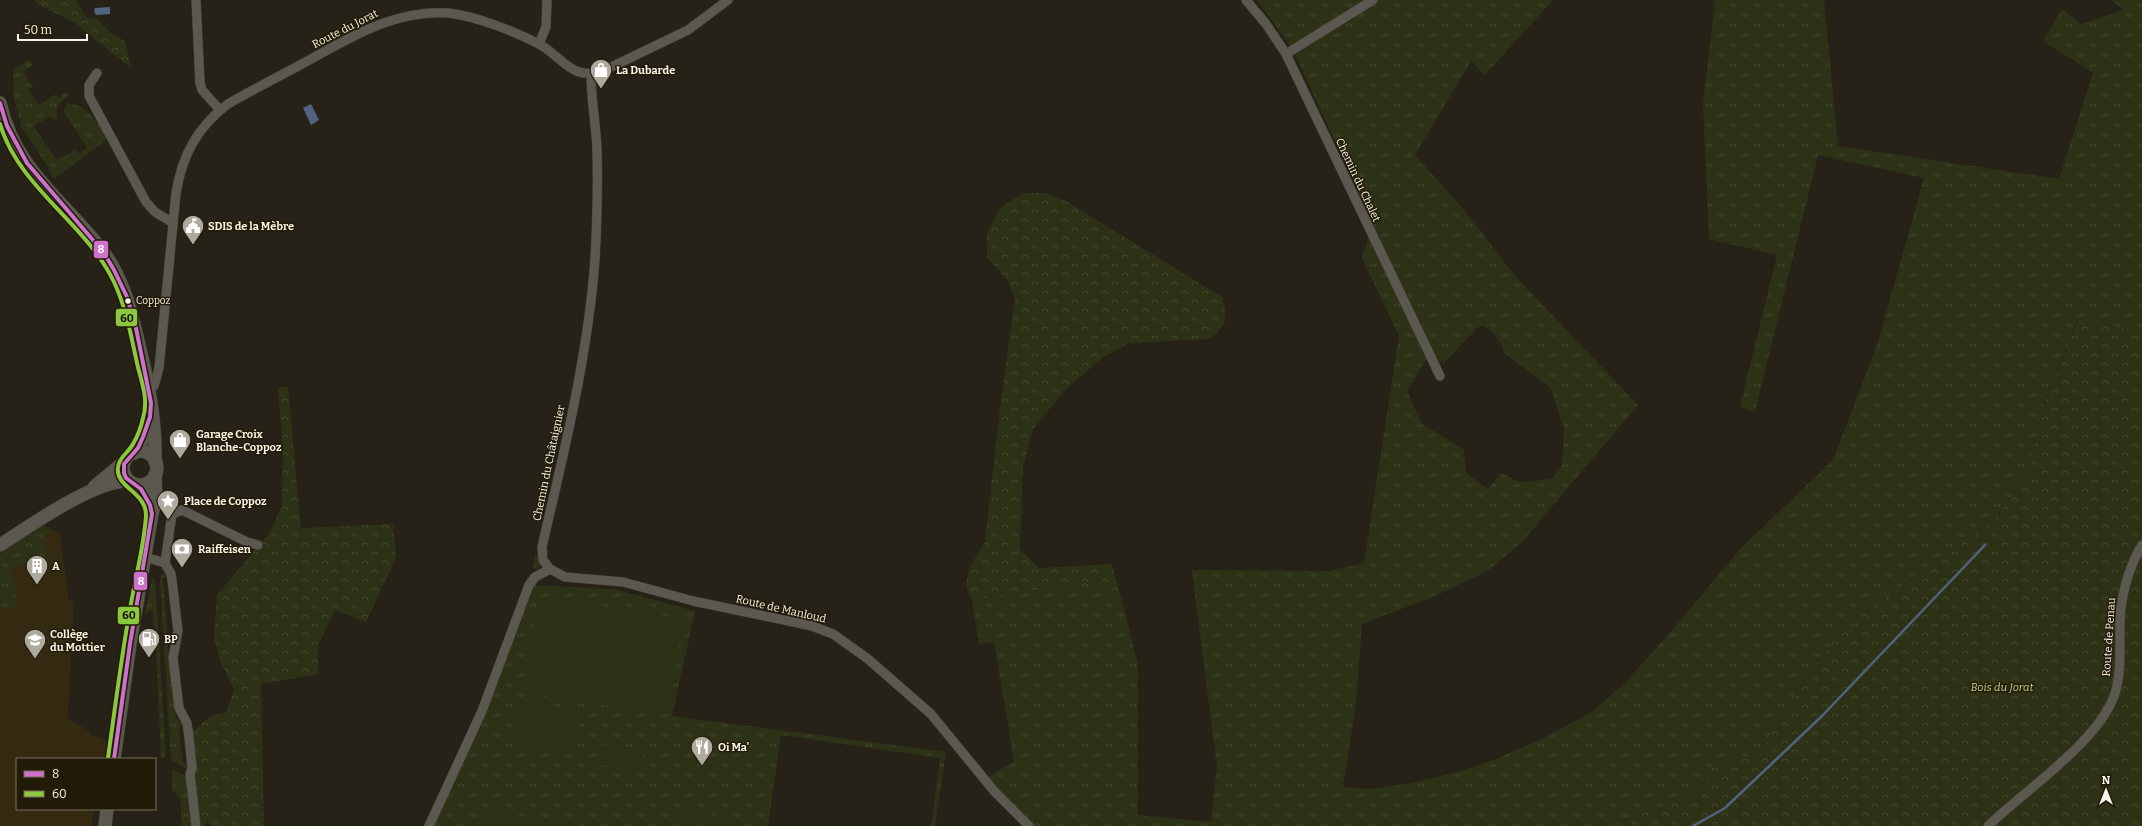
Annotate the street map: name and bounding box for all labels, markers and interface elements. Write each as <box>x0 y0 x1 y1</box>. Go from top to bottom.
street label: Route du Jorat <box>310 7 380 51</box>
scale bar <box>18 16 87 42</box>
text: 50 m <box>24 23 53 37</box>
shop icon: La Dubarde <box>588 57 614 90</box>
place label: La Dubarde <box>616 64 675 77</box>
street label: Chemin du Chalet <box>1333 136 1383 224</box>
public building icon: SDIS de la Mèbre <box>180 213 206 246</box>
place label: SDIS de la Mèbre <box>208 220 294 233</box>
line badge: 8 <box>93 240 109 259</box>
text: 8 <box>98 243 105 256</box>
place label: Coppoz <box>136 295 171 307</box>
marker: Coppoz <box>123 296 133 306</box>
line badge: 60 <box>115 308 138 327</box>
text: 60 <box>120 312 134 325</box>
street label: Chemin du Châtaignier <box>530 404 568 522</box>
shop icon: Garage Croix Blanche-Coppoz <box>167 427 193 460</box>
place label: Garage Croix Blanche-Coppoz <box>196 428 282 454</box>
place icon: Place de Coppoz <box>155 488 181 521</box>
place label: Place de Coppoz <box>184 495 267 508</box>
bank icon: Raiffeisen <box>169 536 195 569</box>
place label: Raiffeisen <box>198 543 251 556</box>
building icon: A <box>24 553 50 586</box>
place label: A <box>52 560 60 573</box>
line badge: 8 <box>133 571 148 591</box>
text: 8 <box>138 575 145 588</box>
street label: Route de Manloud <box>735 592 828 626</box>
street label: Route de Penau <box>2100 597 2118 677</box>
line badge: 60 <box>117 606 140 625</box>
text: 60 <box>122 609 136 622</box>
fuel station icon: BP <box>136 626 162 659</box>
school or university icon: Collège du Mottier <box>22 627 48 660</box>
place label: Collège du Mottier <box>50 628 106 654</box>
place label: BP <box>164 633 178 646</box>
park label: Bois du Jorat <box>1971 681 2034 694</box>
restaurant icon: Oi Ma' <box>689 734 715 767</box>
place label: Oi Ma' <box>718 741 749 754</box>
legend <box>16 758 156 810</box>
text: 8 <box>52 767 59 781</box>
north arrow <box>2086 770 2126 810</box>
text: N <box>2102 774 2111 787</box>
text: 60 <box>52 787 67 801</box>

